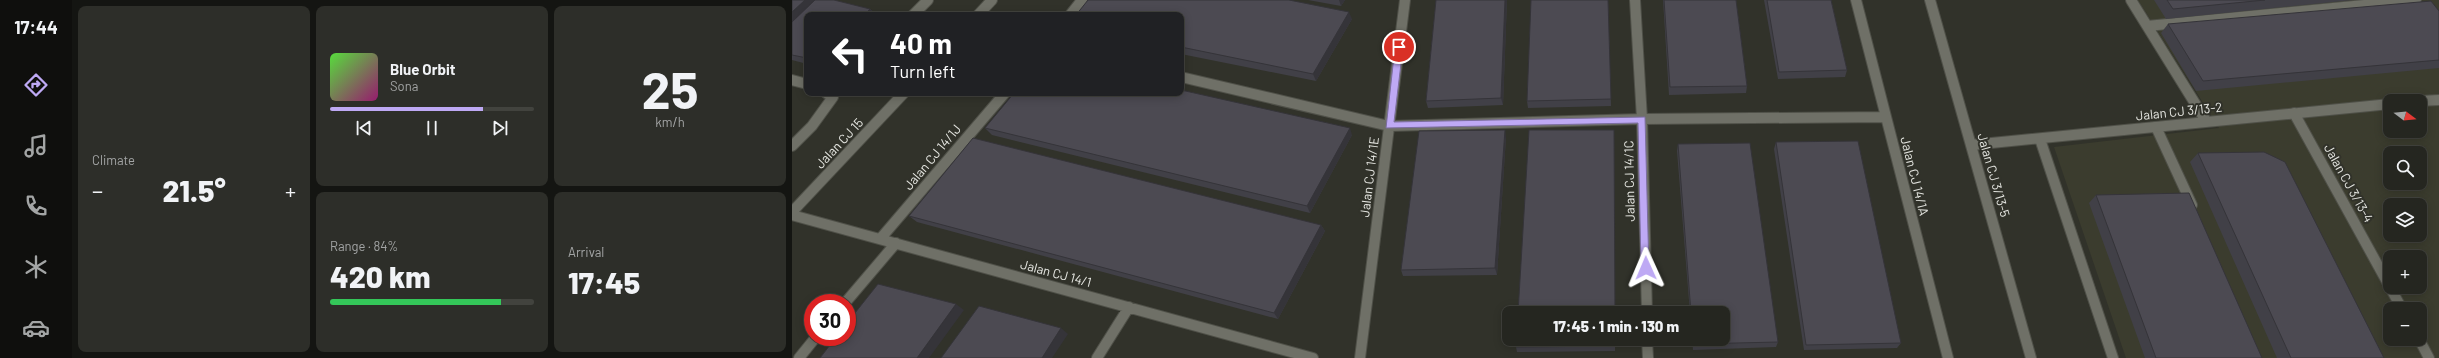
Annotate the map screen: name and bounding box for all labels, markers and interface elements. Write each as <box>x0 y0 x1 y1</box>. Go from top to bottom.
text: 17:44 <box>14 16 58 38</box>
text: 40 m <box>890 26 952 60</box>
icon: left <box>824 28 876 80</box>
pin <box>1382 30 1416 64</box>
icon: arrive <box>1388 36 1410 58</box>
text: 25 <box>641 57 699 119</box>
text: Blue Orbit <box>390 60 455 78</box>
text: Turn left <box>890 60 956 82</box>
icon: directions <box>22 71 50 99</box>
text: Sona <box>390 78 418 94</box>
north arrow <box>2383 94 2427 138</box>
map controls <box>2383 94 2427 346</box>
street label: Jalan CJ 3/13-2 <box>2135 99 2223 123</box>
text: km/h <box>655 114 685 130</box>
street label: Jalan CJ 15 <box>812 114 867 171</box>
icon: previous <box>353 117 375 139</box>
icon: pause <box>421 117 443 139</box>
icon: next <box>489 117 511 139</box>
street label: Jalan CJ 14/1J <box>900 121 964 193</box>
street label: Jalan CJ 3/13-5 <box>1974 131 2014 219</box>
icon: music <box>22 132 50 160</box>
street label: Jalan CJ 14/1A <box>1897 135 1933 217</box>
street label: Jalan CJ 14/1E <box>1356 136 1382 218</box>
street label: Jalan CJ 14/1C <box>1620 140 1638 222</box>
street label: Jalan CJ 3/13-4 <box>2321 141 2377 225</box>
button: search <box>2383 146 2427 190</box>
text: Climate <box>92 152 135 168</box>
text: 21.5° <box>162 172 226 208</box>
text: − <box>92 177 103 203</box>
text: + <box>285 177 296 203</box>
icon: phone <box>22 192 50 220</box>
button: layers <box>2383 198 2427 242</box>
text: Range · 84% <box>330 238 398 254</box>
text: Arrival <box>568 244 604 260</box>
position arrow <box>1625 247 1667 289</box>
button: + <box>2383 250 2427 294</box>
icon: climate <box>22 253 50 281</box>
street label: Jalan CJ 14/1 <box>1019 256 1093 290</box>
text: 420 km <box>330 258 430 294</box>
text: 17:45 <box>568 264 640 300</box>
speed limit sign: 30 <box>804 294 856 346</box>
button: − <box>2383 302 2427 346</box>
icon: car <box>22 314 50 342</box>
text: 17:45 · 1 min · 130 m <box>1553 317 1679 335</box>

